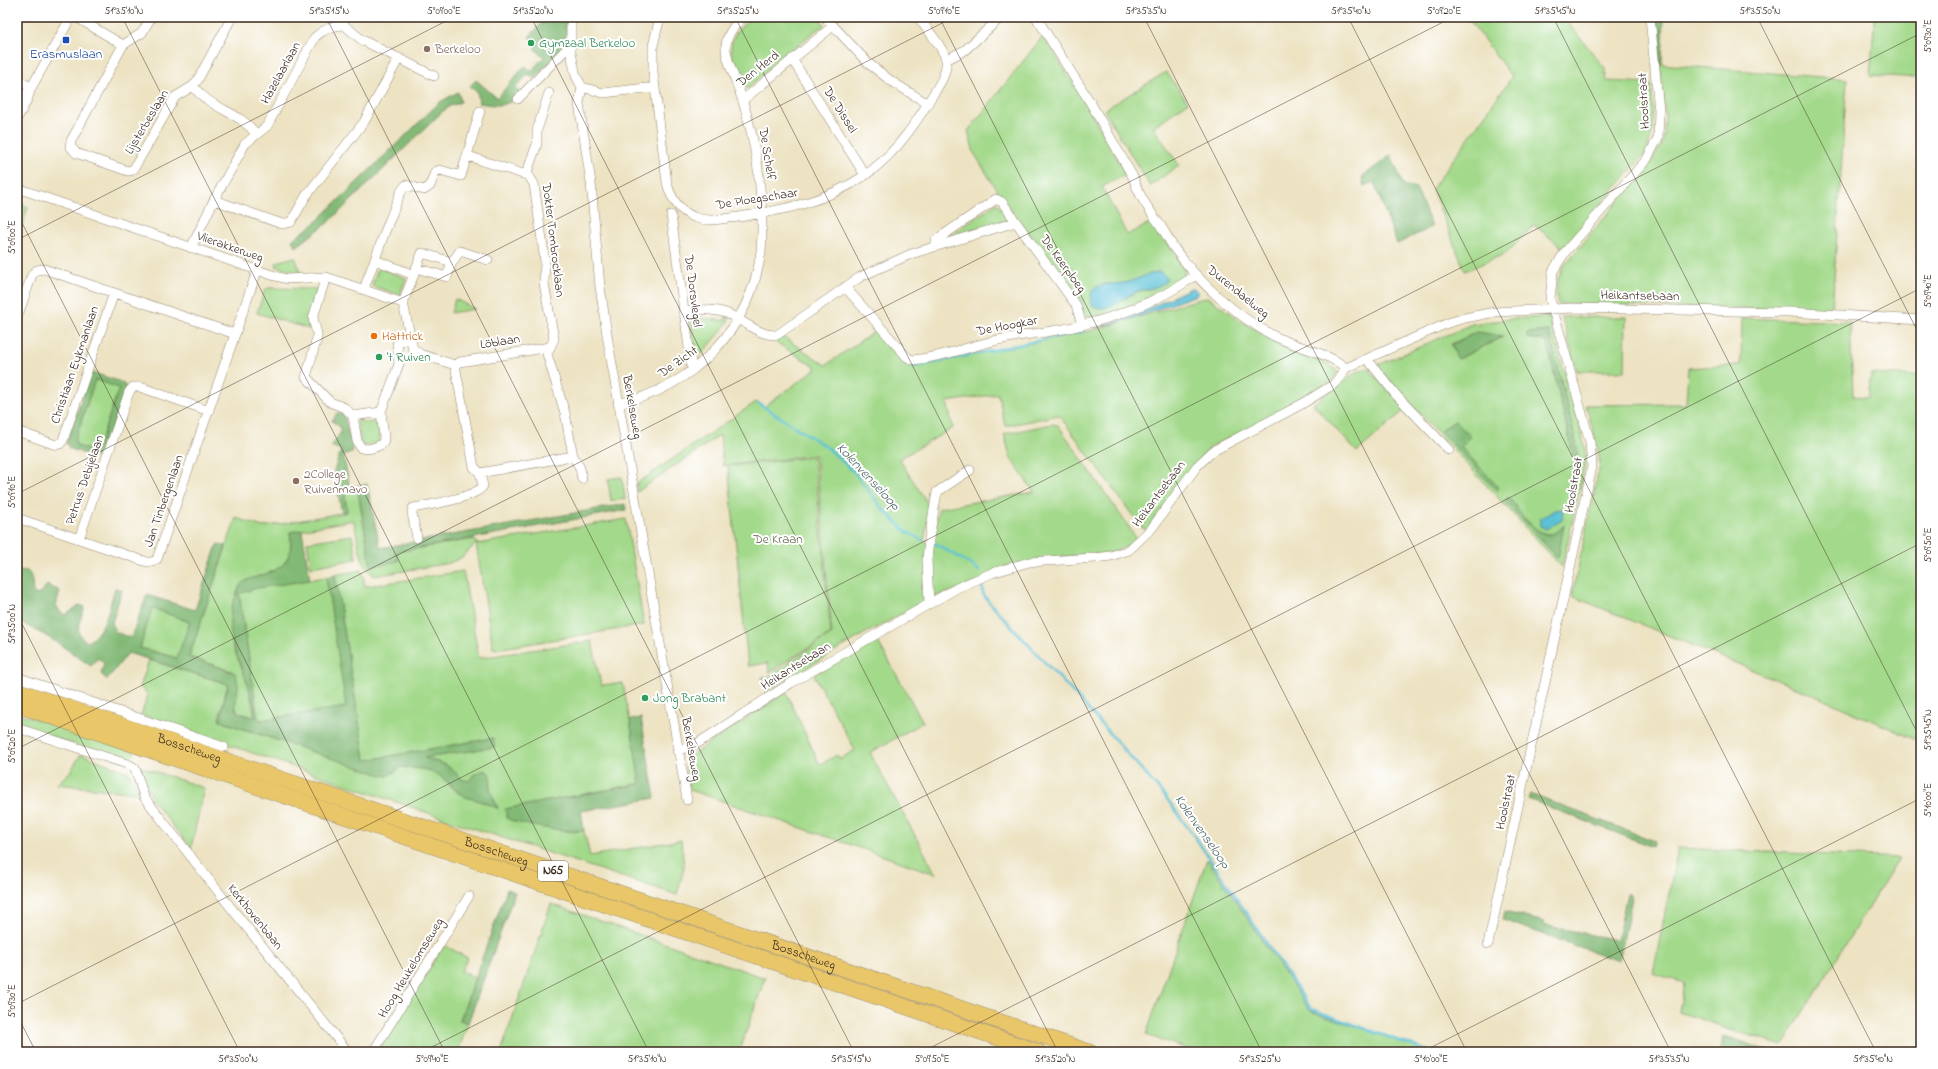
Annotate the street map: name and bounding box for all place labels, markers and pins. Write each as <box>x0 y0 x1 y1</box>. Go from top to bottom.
place label: Gymzaal Berkeloo <box>539 34 635 54</box>
marker: Erasmuslaan <box>61 35 71 45</box>
marker: Gymzaal Berkeloo <box>526 38 536 48</box>
place label: Berkeloo <box>434 40 481 59</box>
marker: Berkeloo <box>422 44 432 54</box>
place label: Erasmuslaan <box>30 45 102 64</box>
place label: Hattrick <box>382 327 423 346</box>
marker: Hattrick <box>369 331 379 341</box>
place label: 't Ruiven <box>387 348 431 367</box>
marker: 't Ruiven <box>374 352 384 362</box>
place label: 2College Ruivenmavo <box>304 465 368 499</box>
marker: 2College Ruivenmavo <box>291 476 301 486</box>
place label: Jong Brabant <box>653 689 727 709</box>
marker: Jong Brabant <box>640 693 650 703</box>

